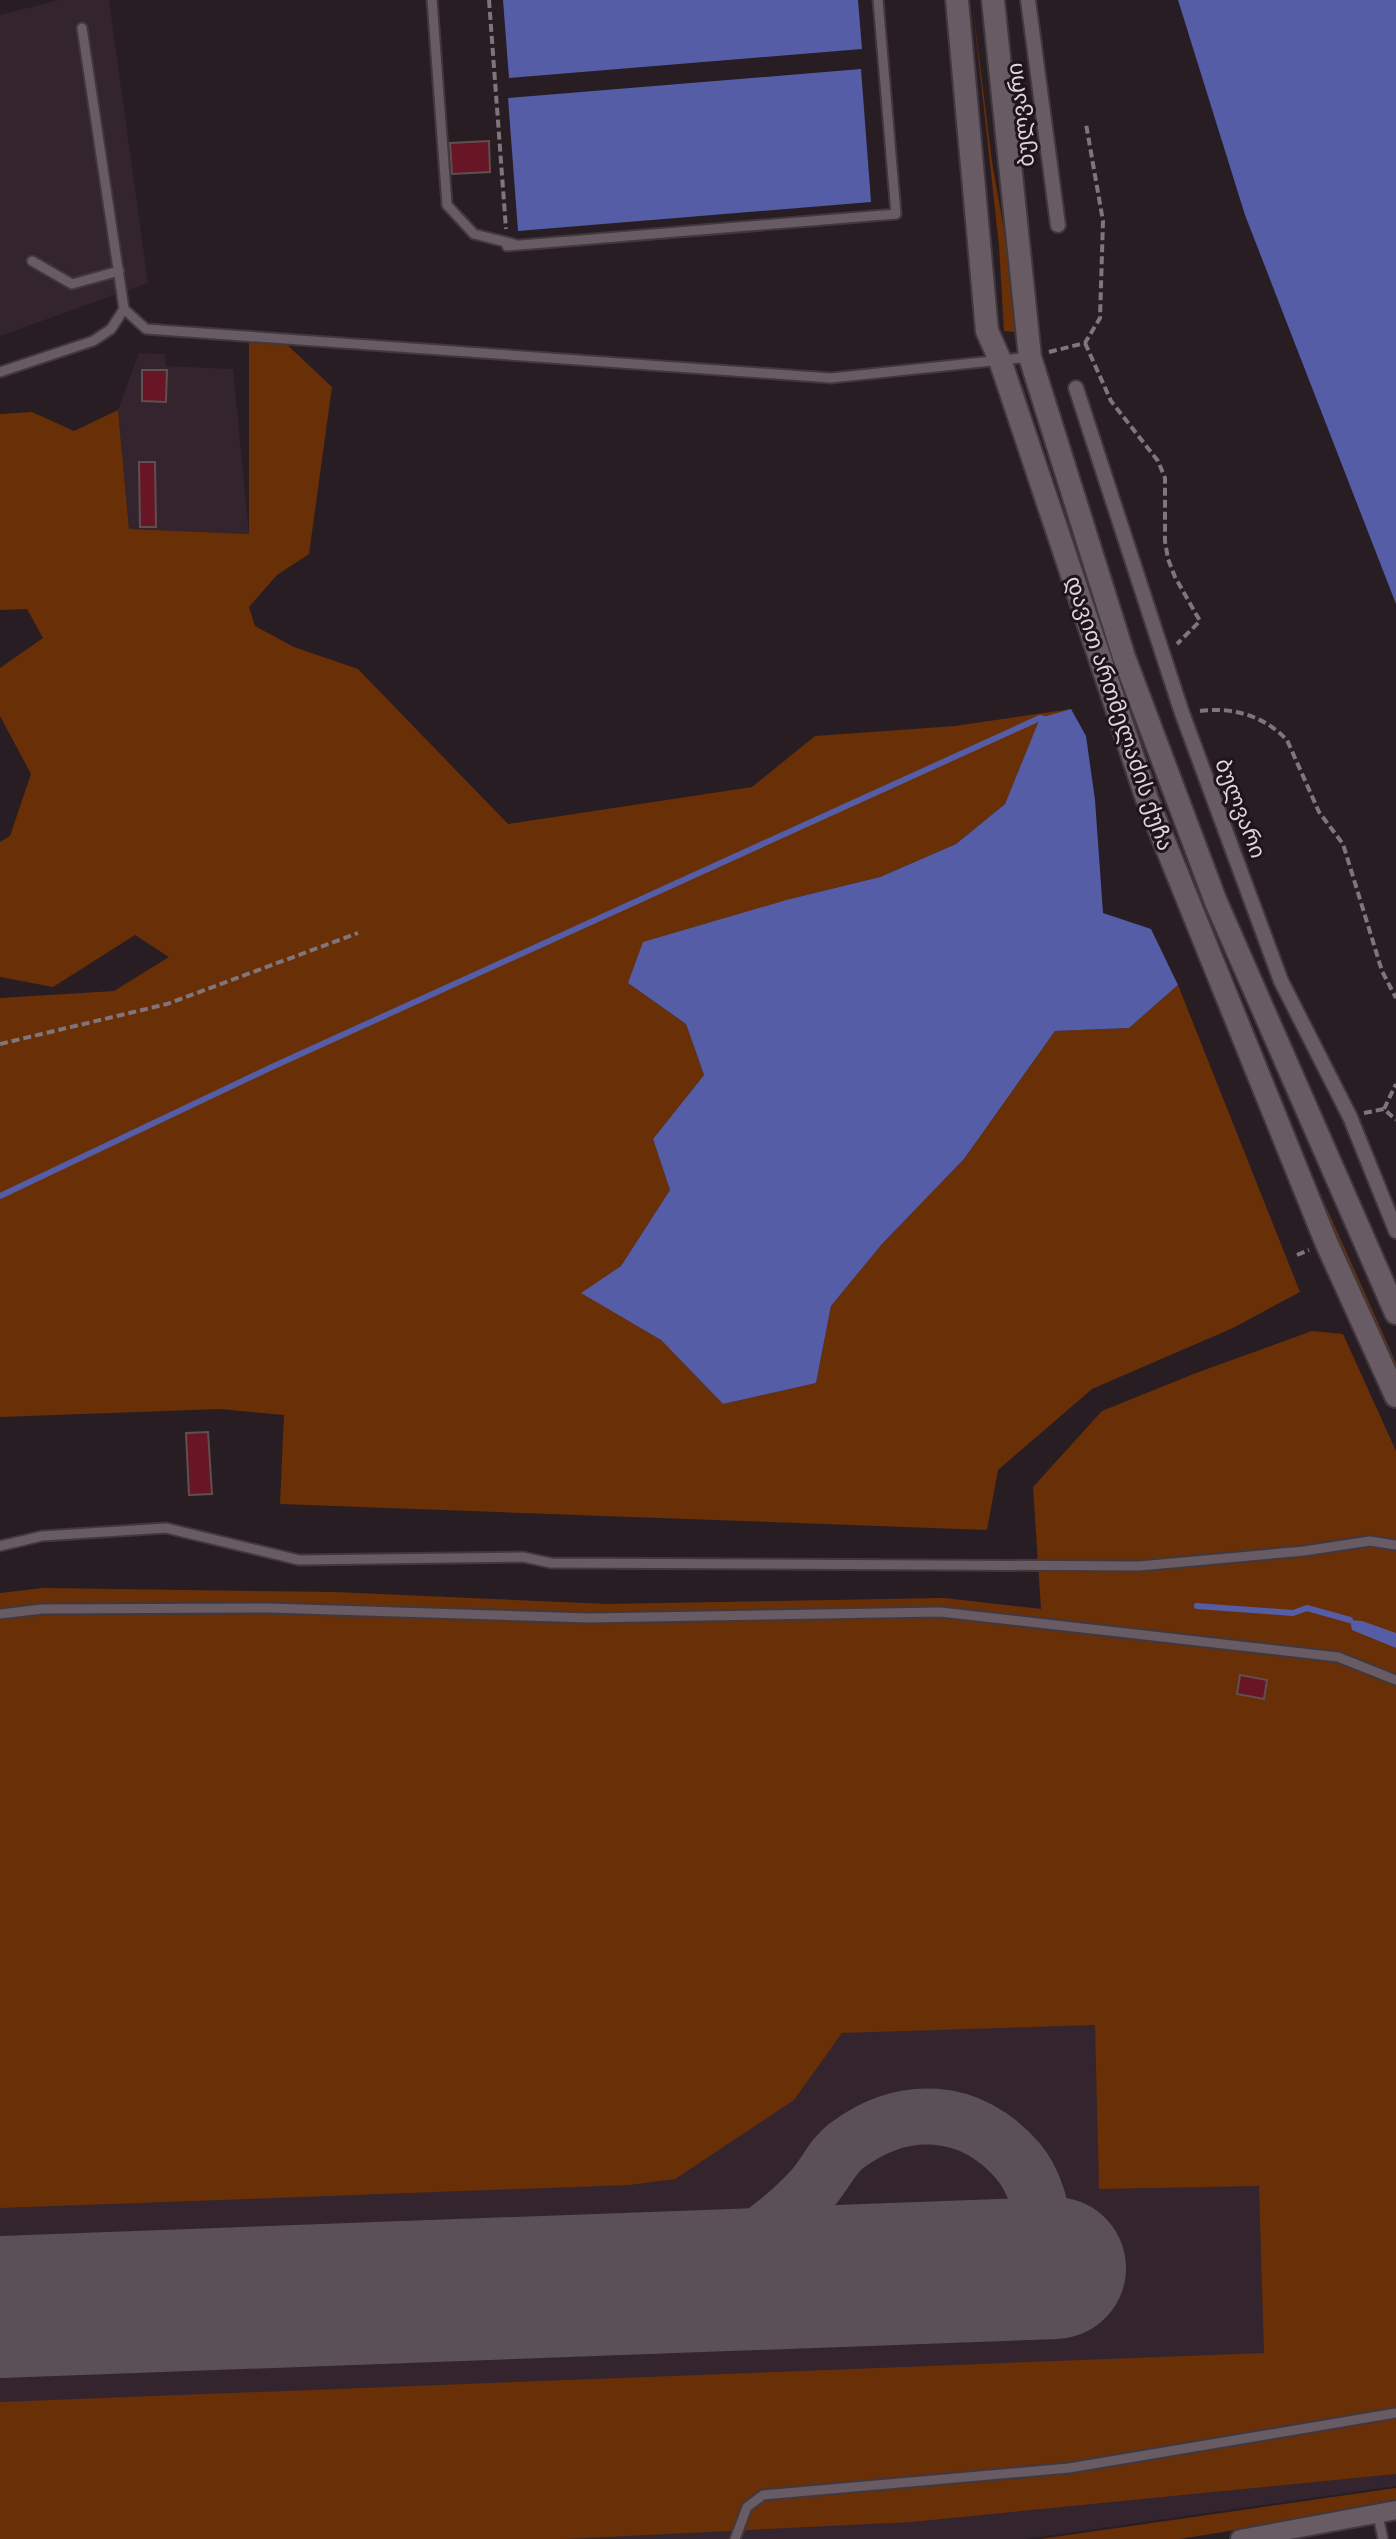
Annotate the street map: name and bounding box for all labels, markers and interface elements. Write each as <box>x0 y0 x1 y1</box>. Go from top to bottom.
street label: ბულვარი <box>998 61 1040 169</box>
street label: დავით ართმელაძის ქუჩა <box>1060 571 1182 854</box>
street label: ბულვარი <box>1209 753 1275 862</box>

